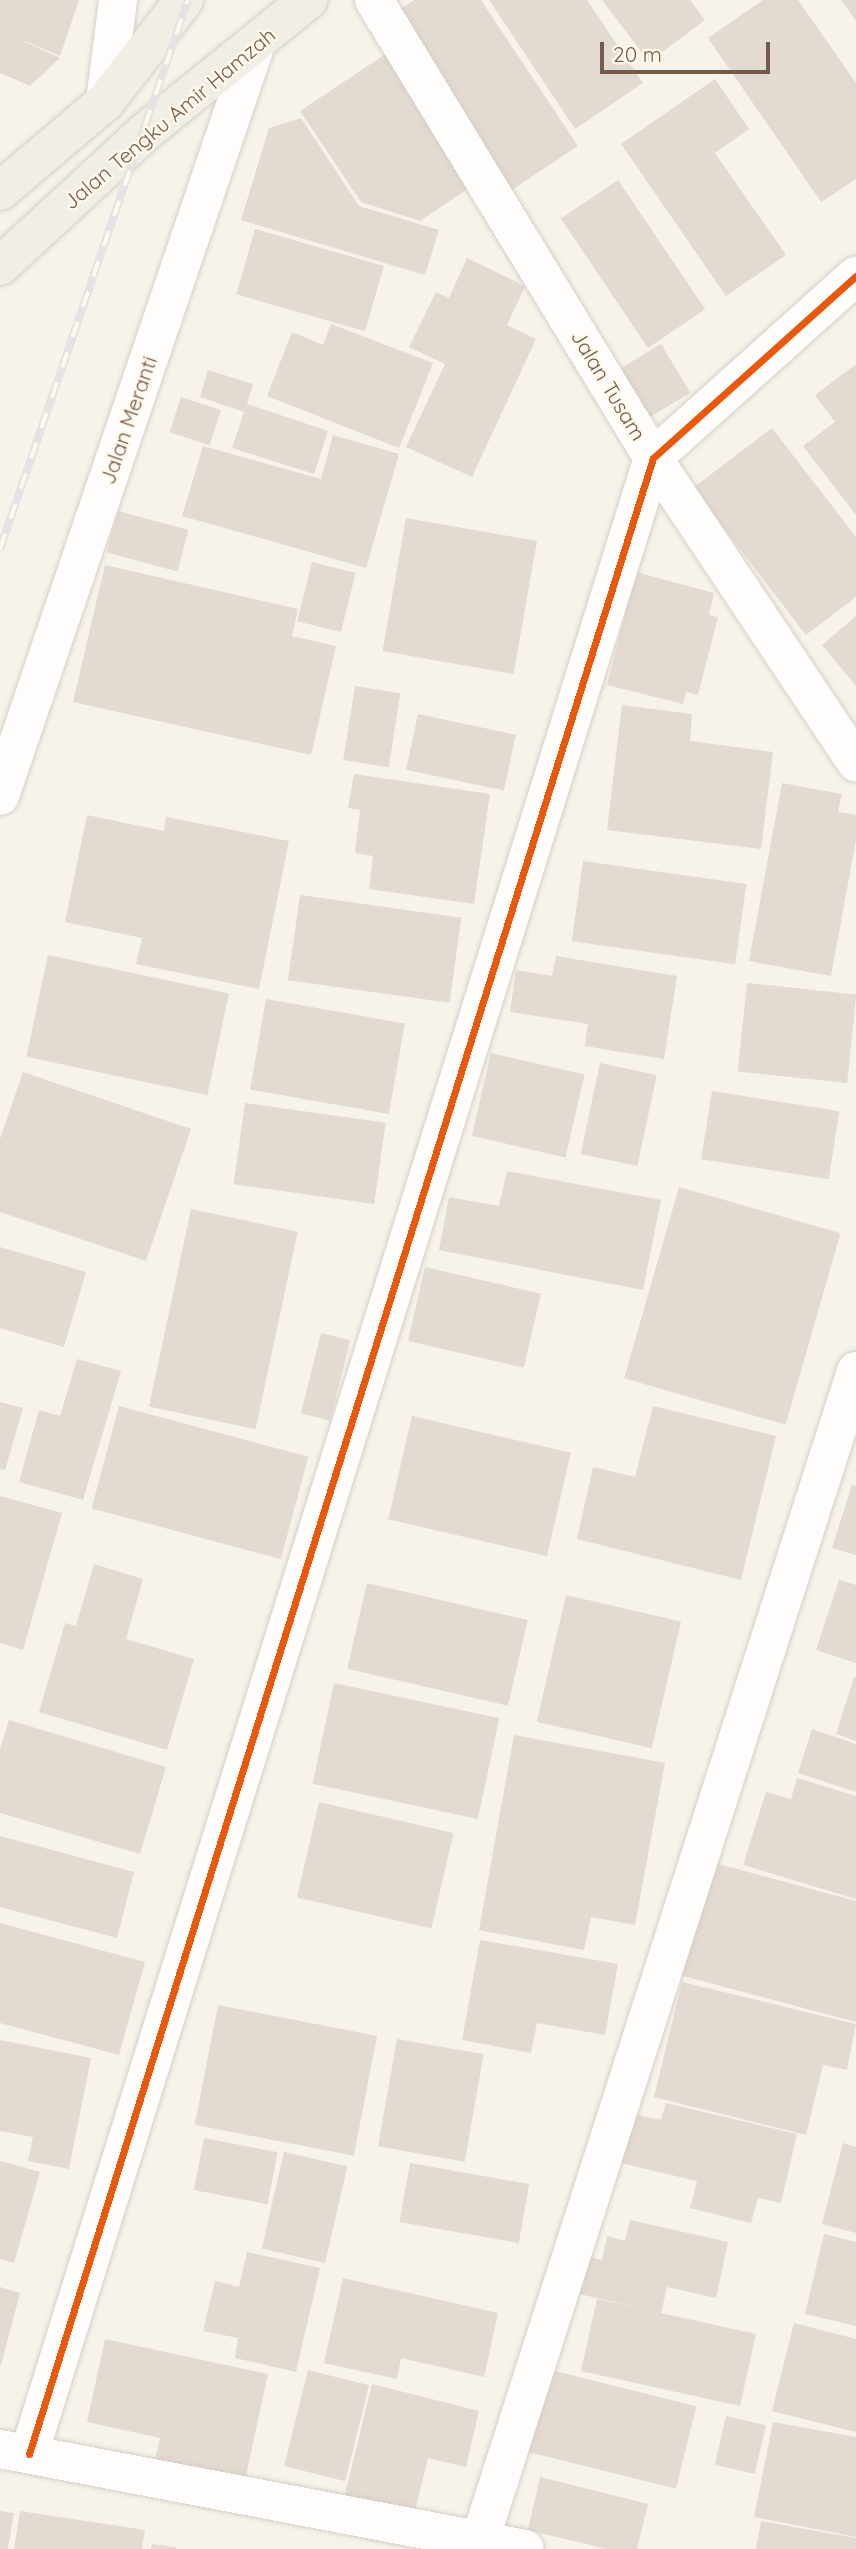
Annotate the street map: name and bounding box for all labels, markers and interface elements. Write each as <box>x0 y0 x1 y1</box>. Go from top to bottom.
street label: Jalan Tengku Amir Hamzah <box>58 22 280 214</box>
scale bar <box>604 28 774 72</box>
text: 20 m <box>613 41 662 67</box>
street label: Jalan Tusam <box>566 325 652 445</box>
street label: Jalan Meranti <box>94 353 162 487</box>

